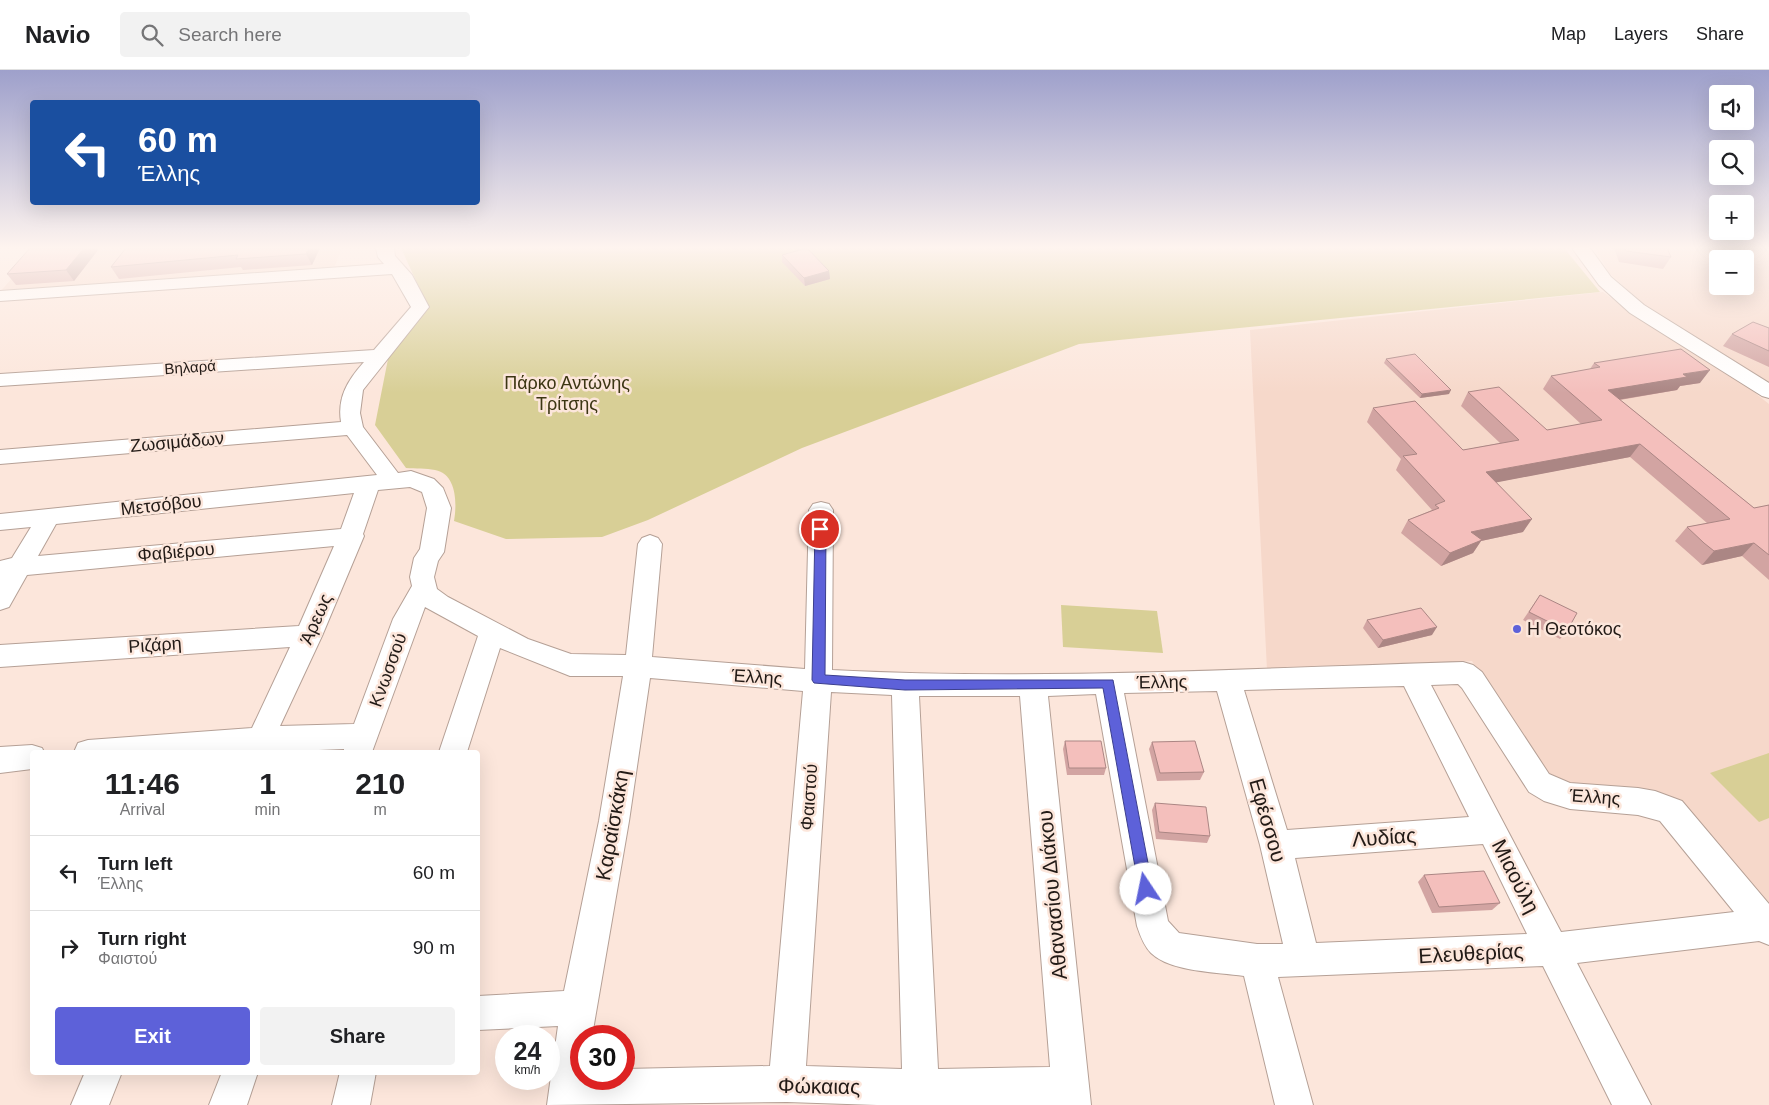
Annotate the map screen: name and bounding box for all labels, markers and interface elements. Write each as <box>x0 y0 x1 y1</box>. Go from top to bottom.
search box <box>120 12 470 57</box>
text: Navio <box>25 21 90 48</box>
icon: search <box>138 21 166 49</box>
text: Search here <box>178 24 282 45</box>
text: Map <box>1551 24 1586 44</box>
text: Layers <box>1614 24 1668 44</box>
text: Share <box>1696 24 1744 44</box>
map controls <box>1709 85 1754 295</box>
button: sound <box>1709 85 1754 130</box>
icon: left <box>55 120 120 185</box>
text: 60 m <box>138 120 218 159</box>
button: search <box>1709 140 1754 185</box>
text: Έλλης <box>138 161 200 186</box>
button: + <box>1709 195 1754 240</box>
button: − <box>1709 250 1754 295</box>
street label: Βηλαρά <box>164 357 217 377</box>
park label: Πάρκο Αντώνης Τρίτσης <box>504 373 630 414</box>
street label: Ζωσιμάδων <box>129 428 225 456</box>
street label: Μετσόβου <box>120 491 202 519</box>
pin <box>799 508 841 550</box>
icon: arrive <box>806 515 834 543</box>
street label: Φαβιέρου <box>137 539 215 565</box>
street label: Άρεως <box>296 590 336 647</box>
place label: Η Θεοτόκος <box>1527 619 1622 639</box>
marker: Η Θεοτόκος <box>1511 623 1523 635</box>
street label: Κνωσσού <box>365 630 411 710</box>
street label: Ριζάρη <box>128 633 182 657</box>
street label: Έλλης <box>730 665 783 689</box>
street label: Έλλης <box>1135 672 1188 692</box>
street label: Φαιστού <box>797 763 821 831</box>
text: 11:46 <box>105 767 180 800</box>
text: 1 <box>259 767 276 800</box>
text: 210 <box>355 767 405 800</box>
street label: Καραϊσκάκη <box>591 768 633 882</box>
street label: Εφέσσου <box>1245 775 1291 865</box>
street label: Έλλης <box>1568 785 1621 809</box>
text: Arrival <box>120 801 165 818</box>
text: min <box>255 801 280 818</box>
text: m <box>374 801 387 818</box>
street label: Αθανασίου Διάκου <box>1033 809 1071 981</box>
street label: Λυδίας <box>1351 823 1417 851</box>
street label: Μιαούλη <box>1488 835 1544 917</box>
text: Turn left <box>98 853 173 874</box>
icon: left <box>55 859 83 887</box>
text: 60 m <box>413 862 455 883</box>
position arrow <box>1119 862 1171 914</box>
text: Έλλης <box>98 875 143 892</box>
text: Turn right <box>98 928 186 949</box>
icon: right <box>55 934 83 962</box>
text: 90 m <box>413 937 455 958</box>
street label: Ελευθερίας <box>1418 939 1524 967</box>
text: Φαιστού <box>98 950 157 967</box>
button: Exit <box>55 1007 250 1065</box>
button: Share <box>260 1007 455 1065</box>
speed limit sign: 30 <box>570 1025 635 1090</box>
text: 24 <box>514 1037 541 1065</box>
text: km/h <box>514 1063 541 1077</box>
street label: Φώκαιας <box>778 1074 860 1098</box>

